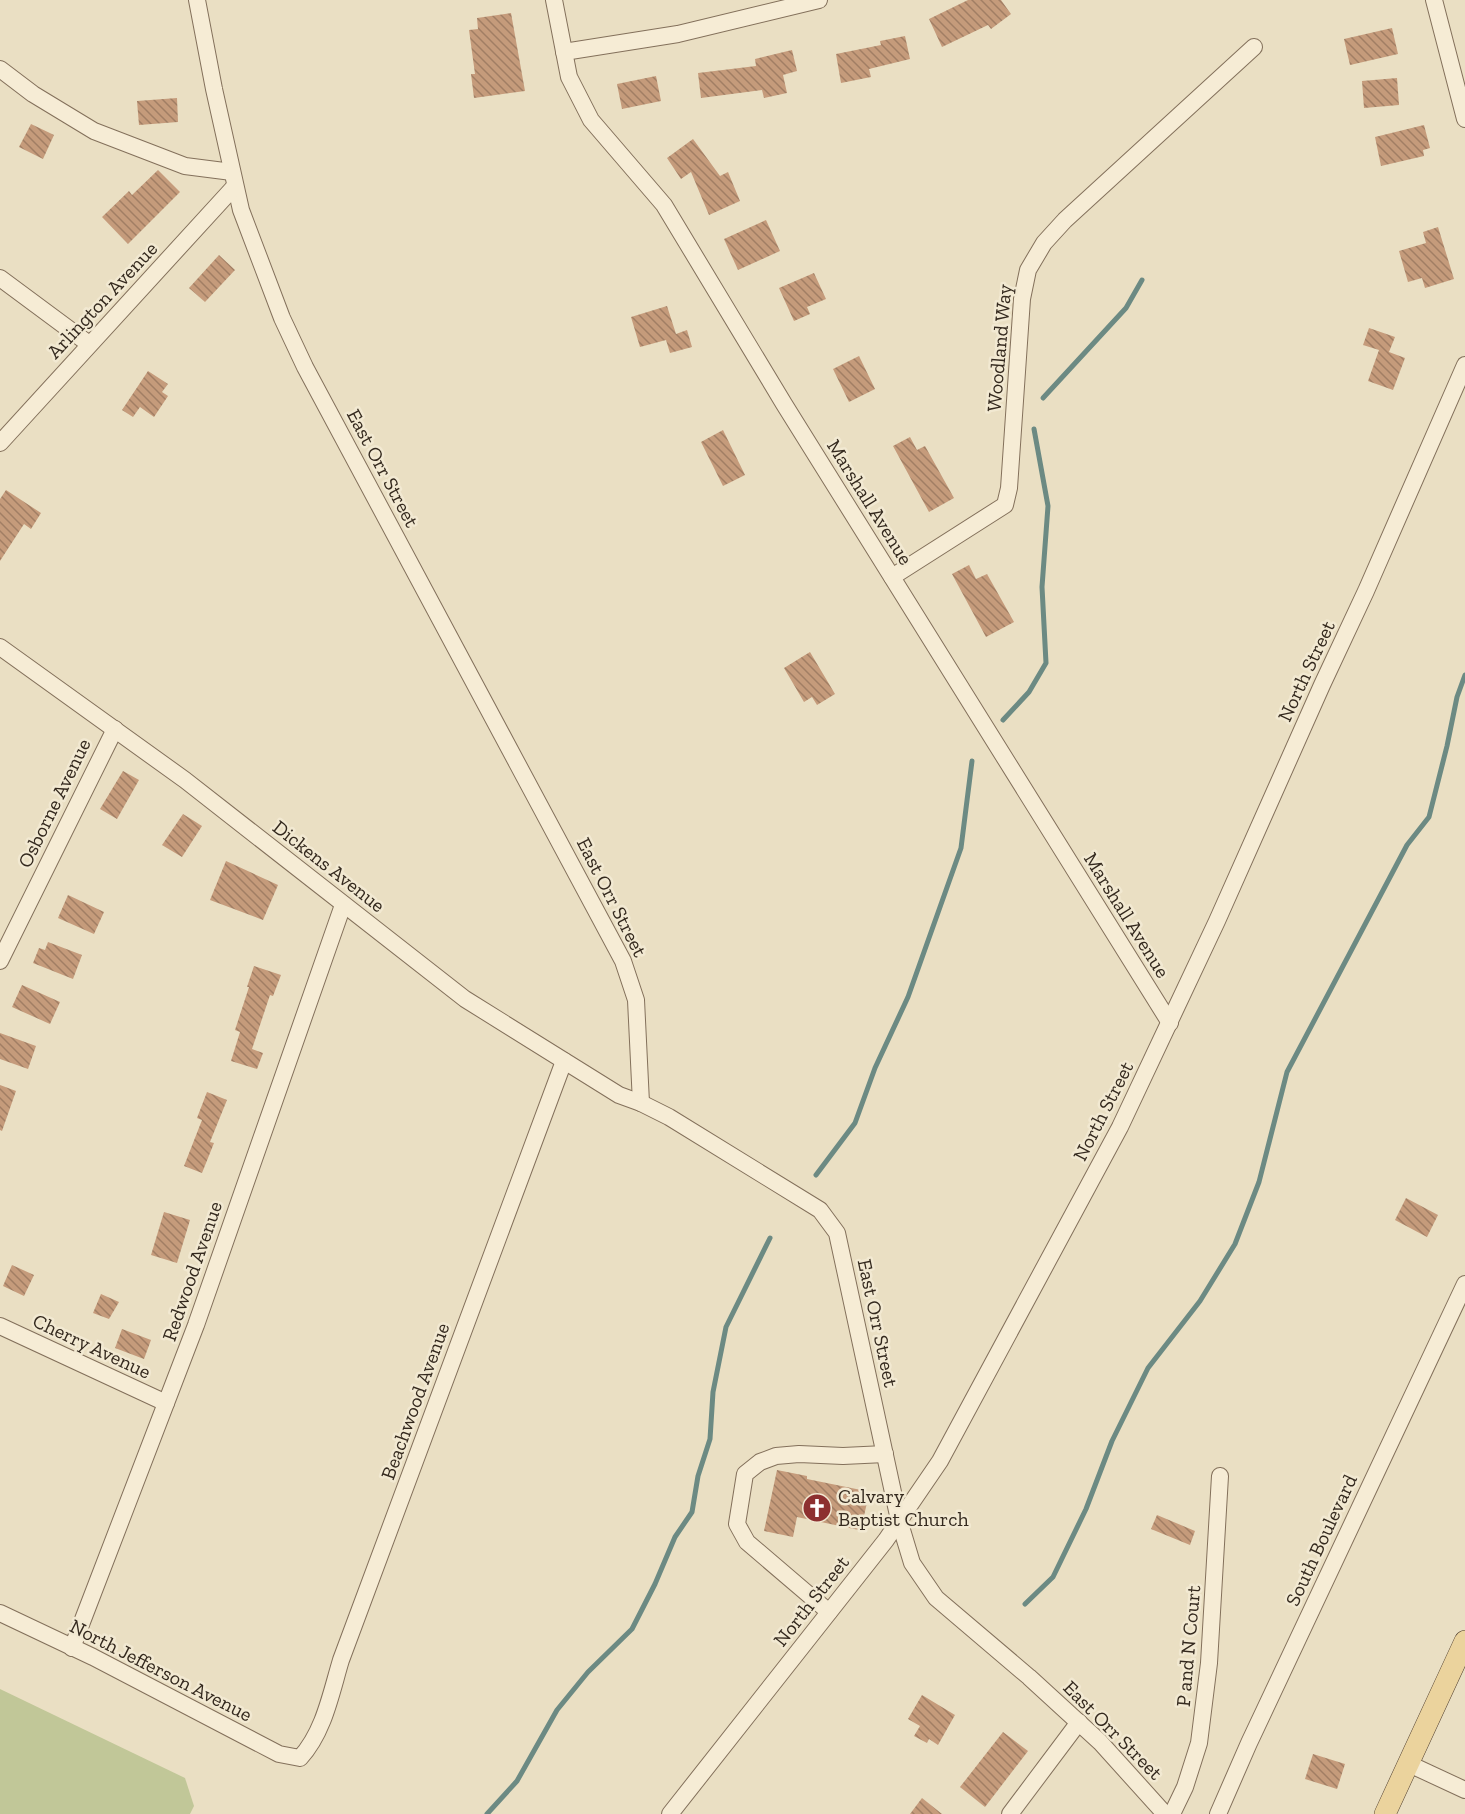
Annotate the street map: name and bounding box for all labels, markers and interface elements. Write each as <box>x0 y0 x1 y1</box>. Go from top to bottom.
street label: Arlington Avenue <box>42 237 162 363</box>
street label: Woodland Way <box>981 283 1017 413</box>
street label: East Orr Street <box>342 405 424 532</box>
street label: Marshall Avenue <box>822 435 918 569</box>
street label: North Street <box>1272 616 1340 725</box>
street label: Osborne Avenue <box>12 734 96 872</box>
street label: Dickens Avenue <box>268 815 390 917</box>
street label: East Orr Street <box>572 833 653 961</box>
street label: Marshall Avenue <box>1079 848 1175 982</box>
street label: North Street <box>1068 1057 1139 1165</box>
street label: Redwood Avenue <box>157 1198 227 1344</box>
street label: East Orr Street <box>853 1257 903 1390</box>
street label: Cherry Avenue <box>29 1308 155 1384</box>
street label: Beachwood Avenue <box>375 1319 455 1483</box>
street label: South Boulevard <box>1280 1470 1362 1610</box>
place label: Calvary Baptist Church <box>838 1484 969 1531</box>
church icon: Calvary Baptist Church <box>801 1492 833 1524</box>
street label: North Street <box>768 1550 854 1651</box>
street label: P and N Court <box>1171 1584 1205 1708</box>
street label: North Jefferson Avenue <box>66 1614 256 1726</box>
street label: East Orr Street <box>1058 1675 1168 1785</box>

